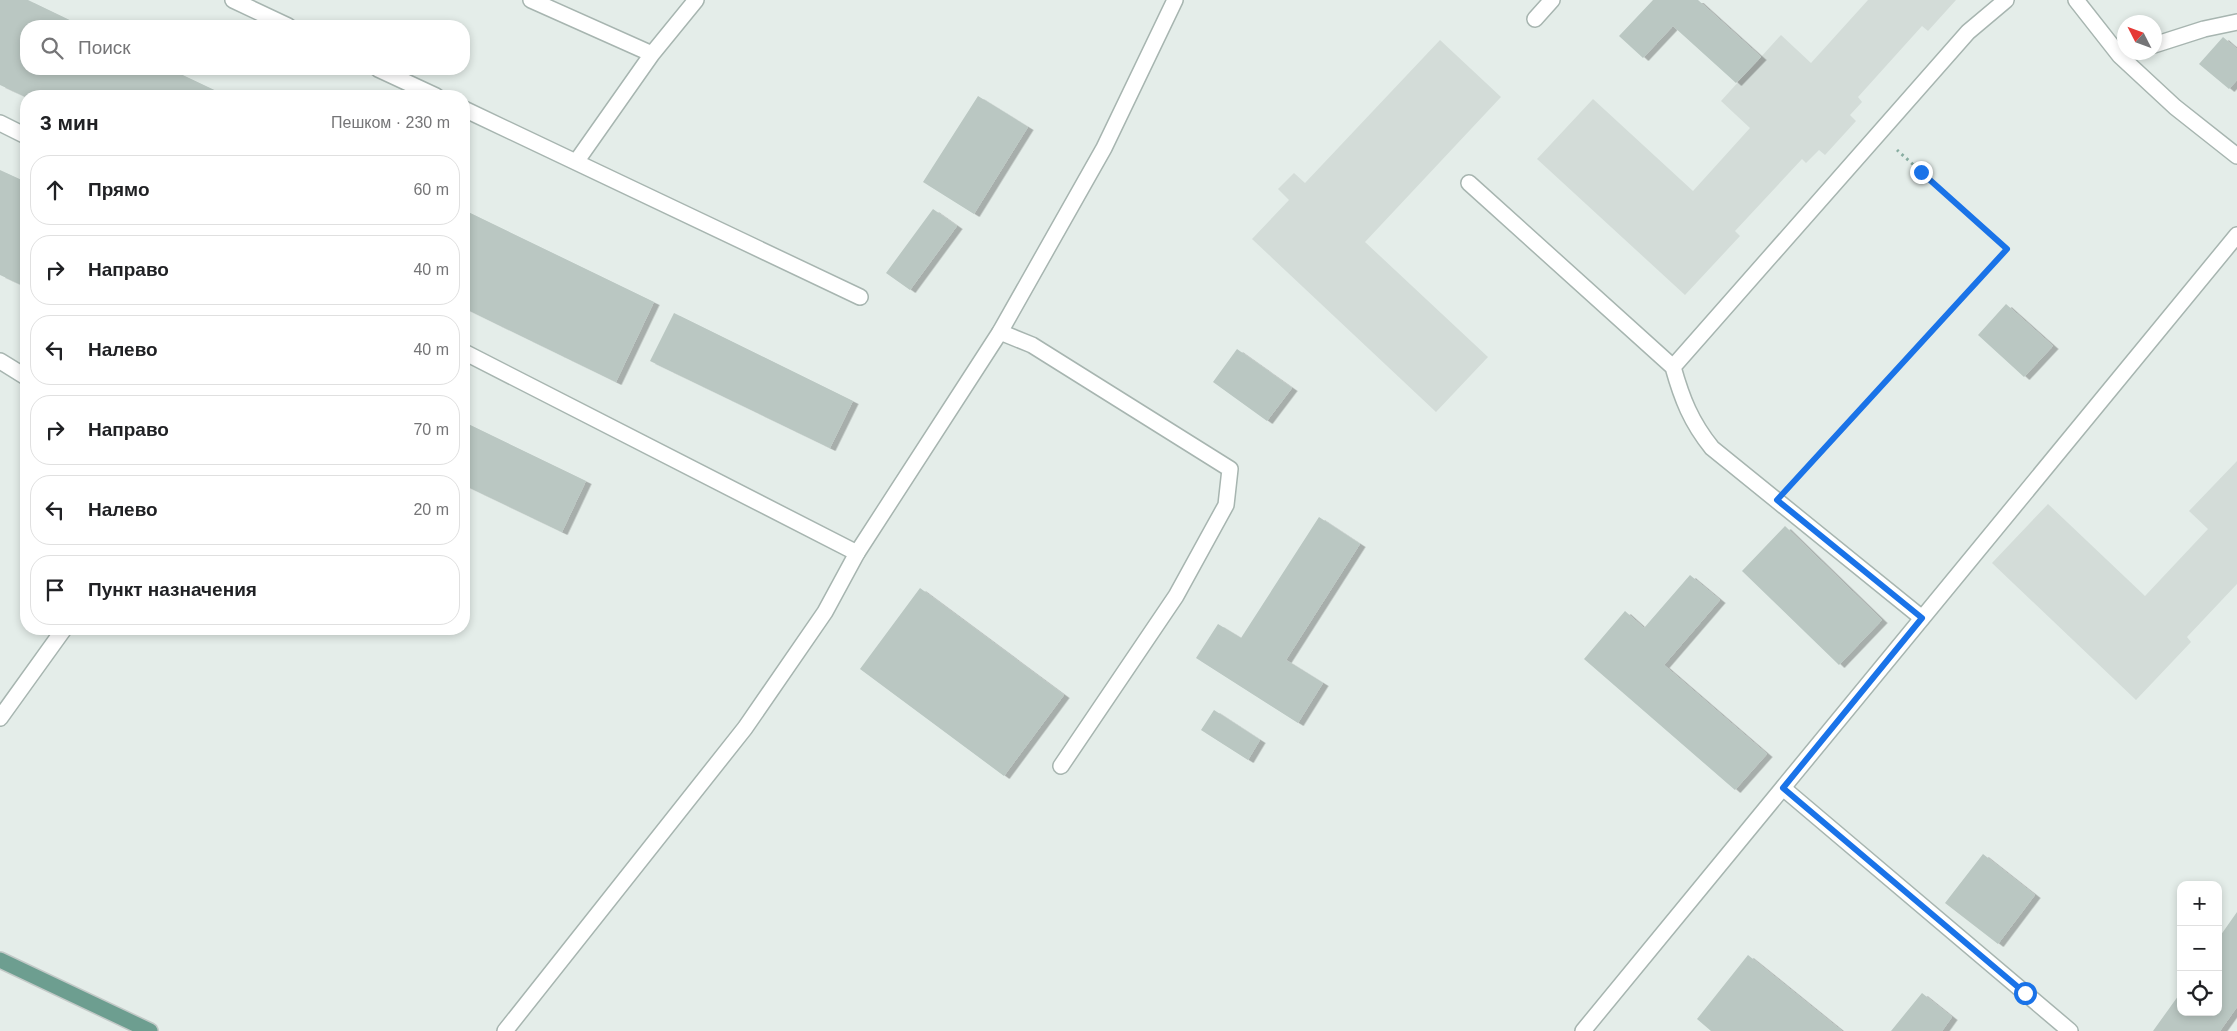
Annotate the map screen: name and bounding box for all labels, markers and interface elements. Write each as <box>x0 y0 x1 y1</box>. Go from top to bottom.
north arrow <box>2117 15 2162 60</box>
search box <box>20 20 470 75</box>
icon: search <box>38 34 66 62</box>
text: Поиск <box>78 37 131 58</box>
text: 3 мин <box>40 111 99 134</box>
text: Пешком · 230 m <box>331 114 450 131</box>
route end <box>1910 161 1933 184</box>
icon: ahead <box>41 176 69 204</box>
text: Прямо <box>88 179 150 200</box>
text: 60 m <box>413 181 449 198</box>
icon: right <box>41 256 69 284</box>
text: Направо <box>88 259 169 280</box>
text: 40 m <box>413 261 449 278</box>
icon: left <box>41 336 69 364</box>
text: Налево <box>88 339 158 360</box>
text: 40 m <box>413 341 449 358</box>
icon: right <box>41 416 69 444</box>
text: Направо <box>88 419 169 440</box>
text: 70 m <box>413 421 449 438</box>
icon: left <box>41 496 69 524</box>
text: Налево <box>88 499 158 520</box>
text: 20 m <box>413 501 449 518</box>
icon: arrive <box>41 576 69 604</box>
text: Пункт назначения <box>88 579 257 600</box>
map controls <box>2177 881 2222 1016</box>
button: + <box>2177 881 2222 926</box>
button: − <box>2177 926 2222 971</box>
button: locate <box>2177 971 2222 1016</box>
route start <box>2014 982 2037 1005</box>

